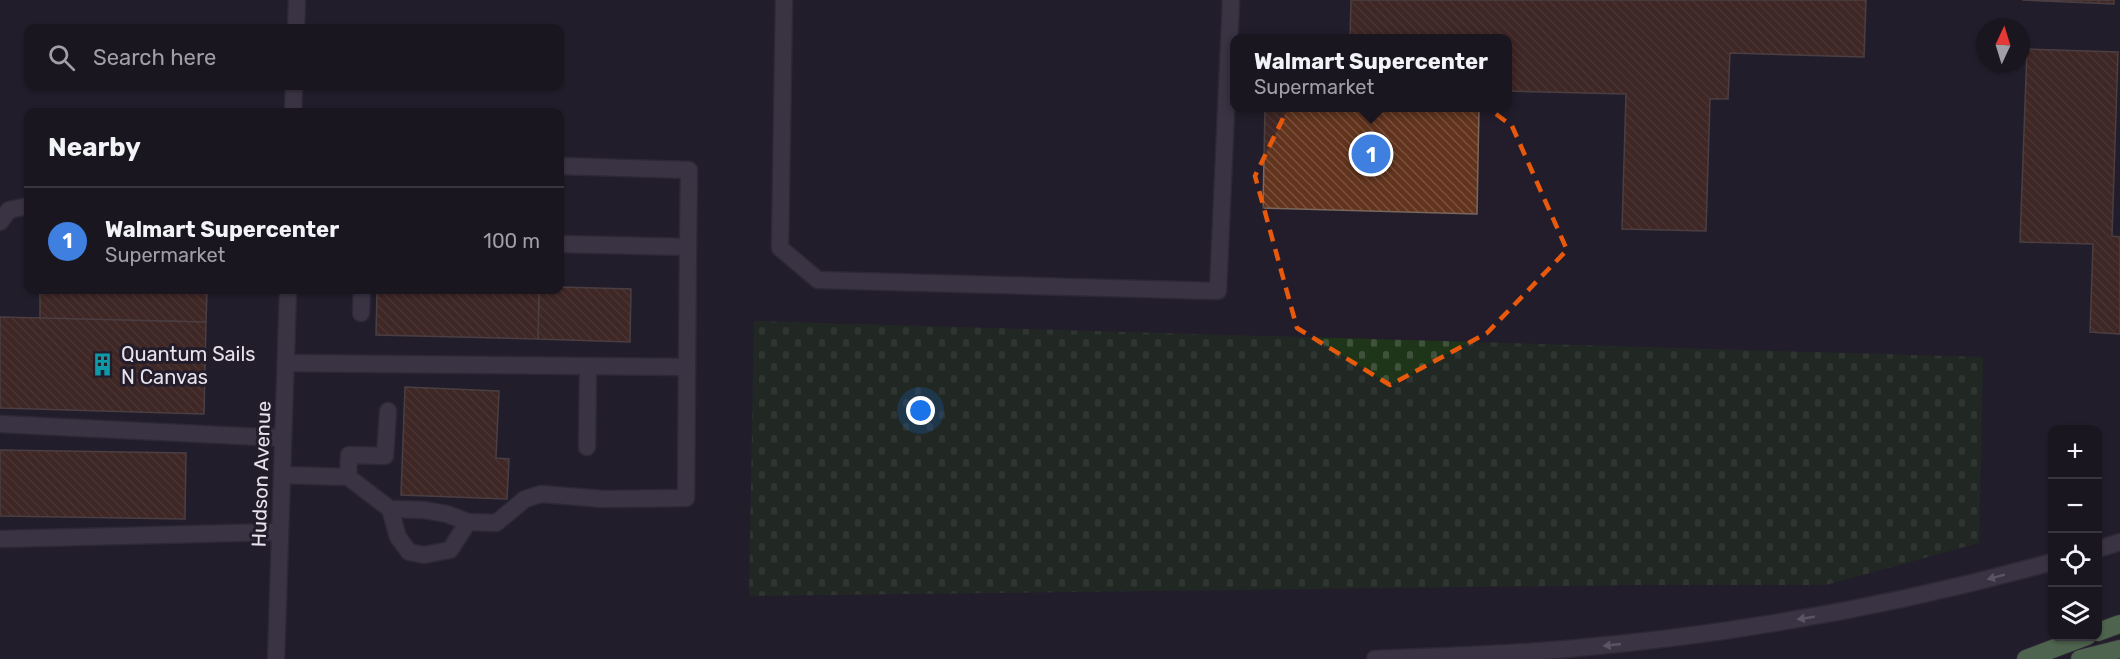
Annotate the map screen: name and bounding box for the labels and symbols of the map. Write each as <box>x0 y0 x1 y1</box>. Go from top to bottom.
north arrow <box>1976 18 2030 72</box>
pin: 1 <box>1352 132 1390 176</box>
place label: Quantum Sails N Canvas <box>121 342 256 389</box>
building icon: Quantum Sails N Canvas <box>90 352 116 378</box>
your location <box>906 396 935 425</box>
street label: Hudson Avenue <box>246 400 276 548</box>
one-way arrow <box>1987 573 2005 582</box>
one-way arrow <box>1796 614 1815 623</box>
one-way arrow <box>1603 640 1622 649</box>

